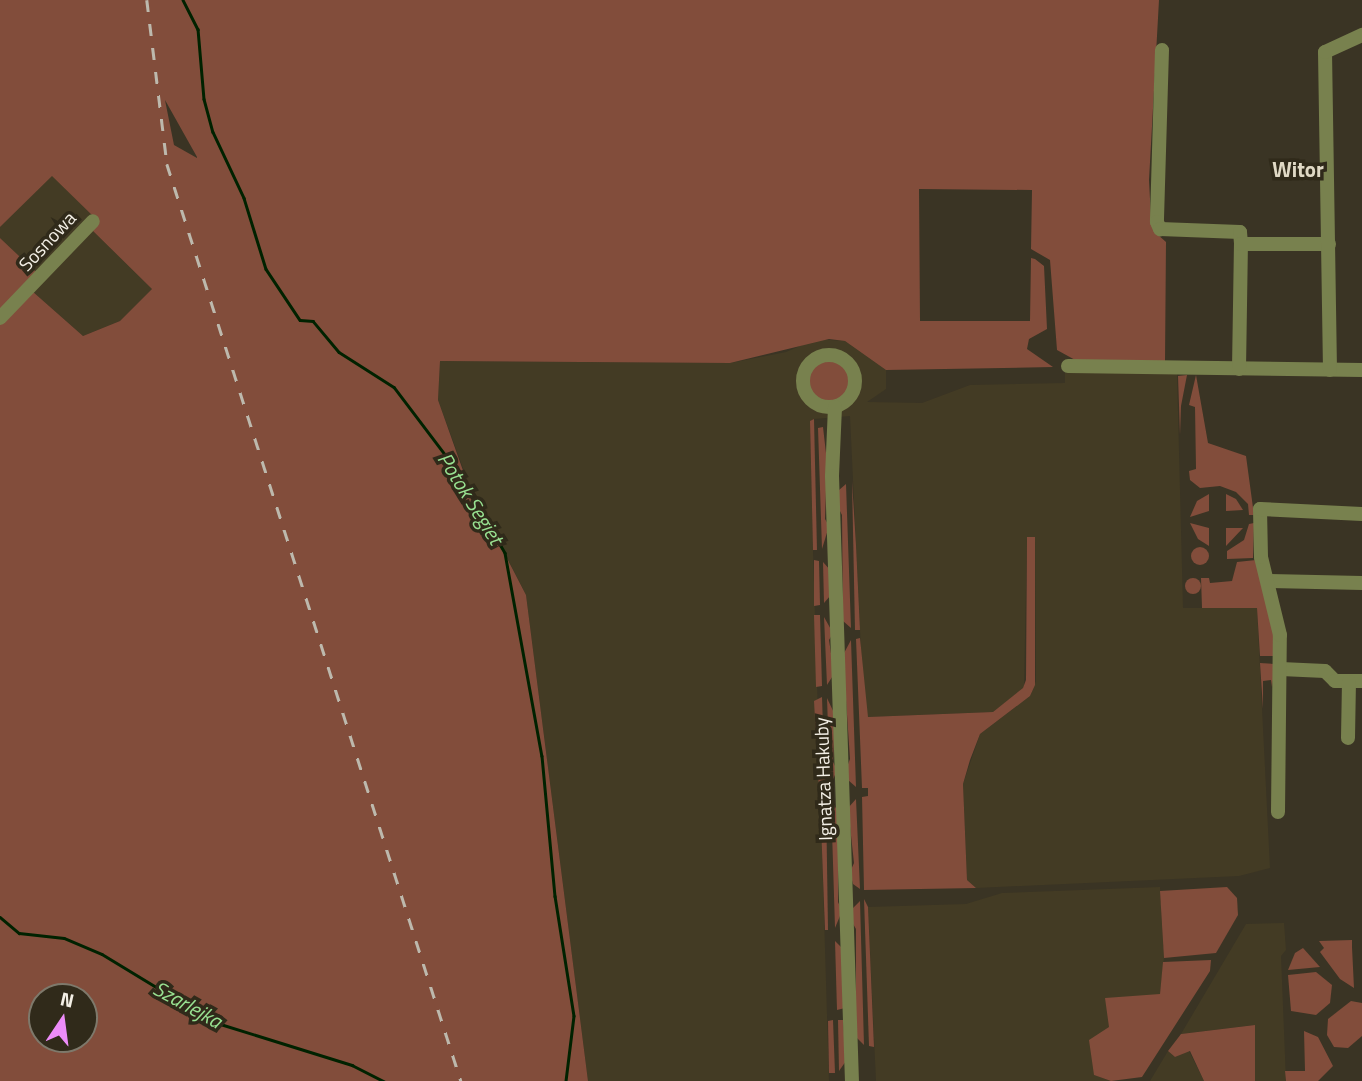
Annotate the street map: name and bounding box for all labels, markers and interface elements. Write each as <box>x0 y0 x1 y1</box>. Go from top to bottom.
district label: Witor <box>1272 156 1324 182</box>
street label: Sosnowa <box>14 206 80 276</box>
water label: Potok Segiet <box>433 447 509 549</box>
street label: Ignatza Hakuby <box>809 717 837 841</box>
water label: Szarlejka <box>149 975 227 1033</box>
north arrow <box>28 983 98 1053</box>
text: N <box>58 983 77 1015</box>

